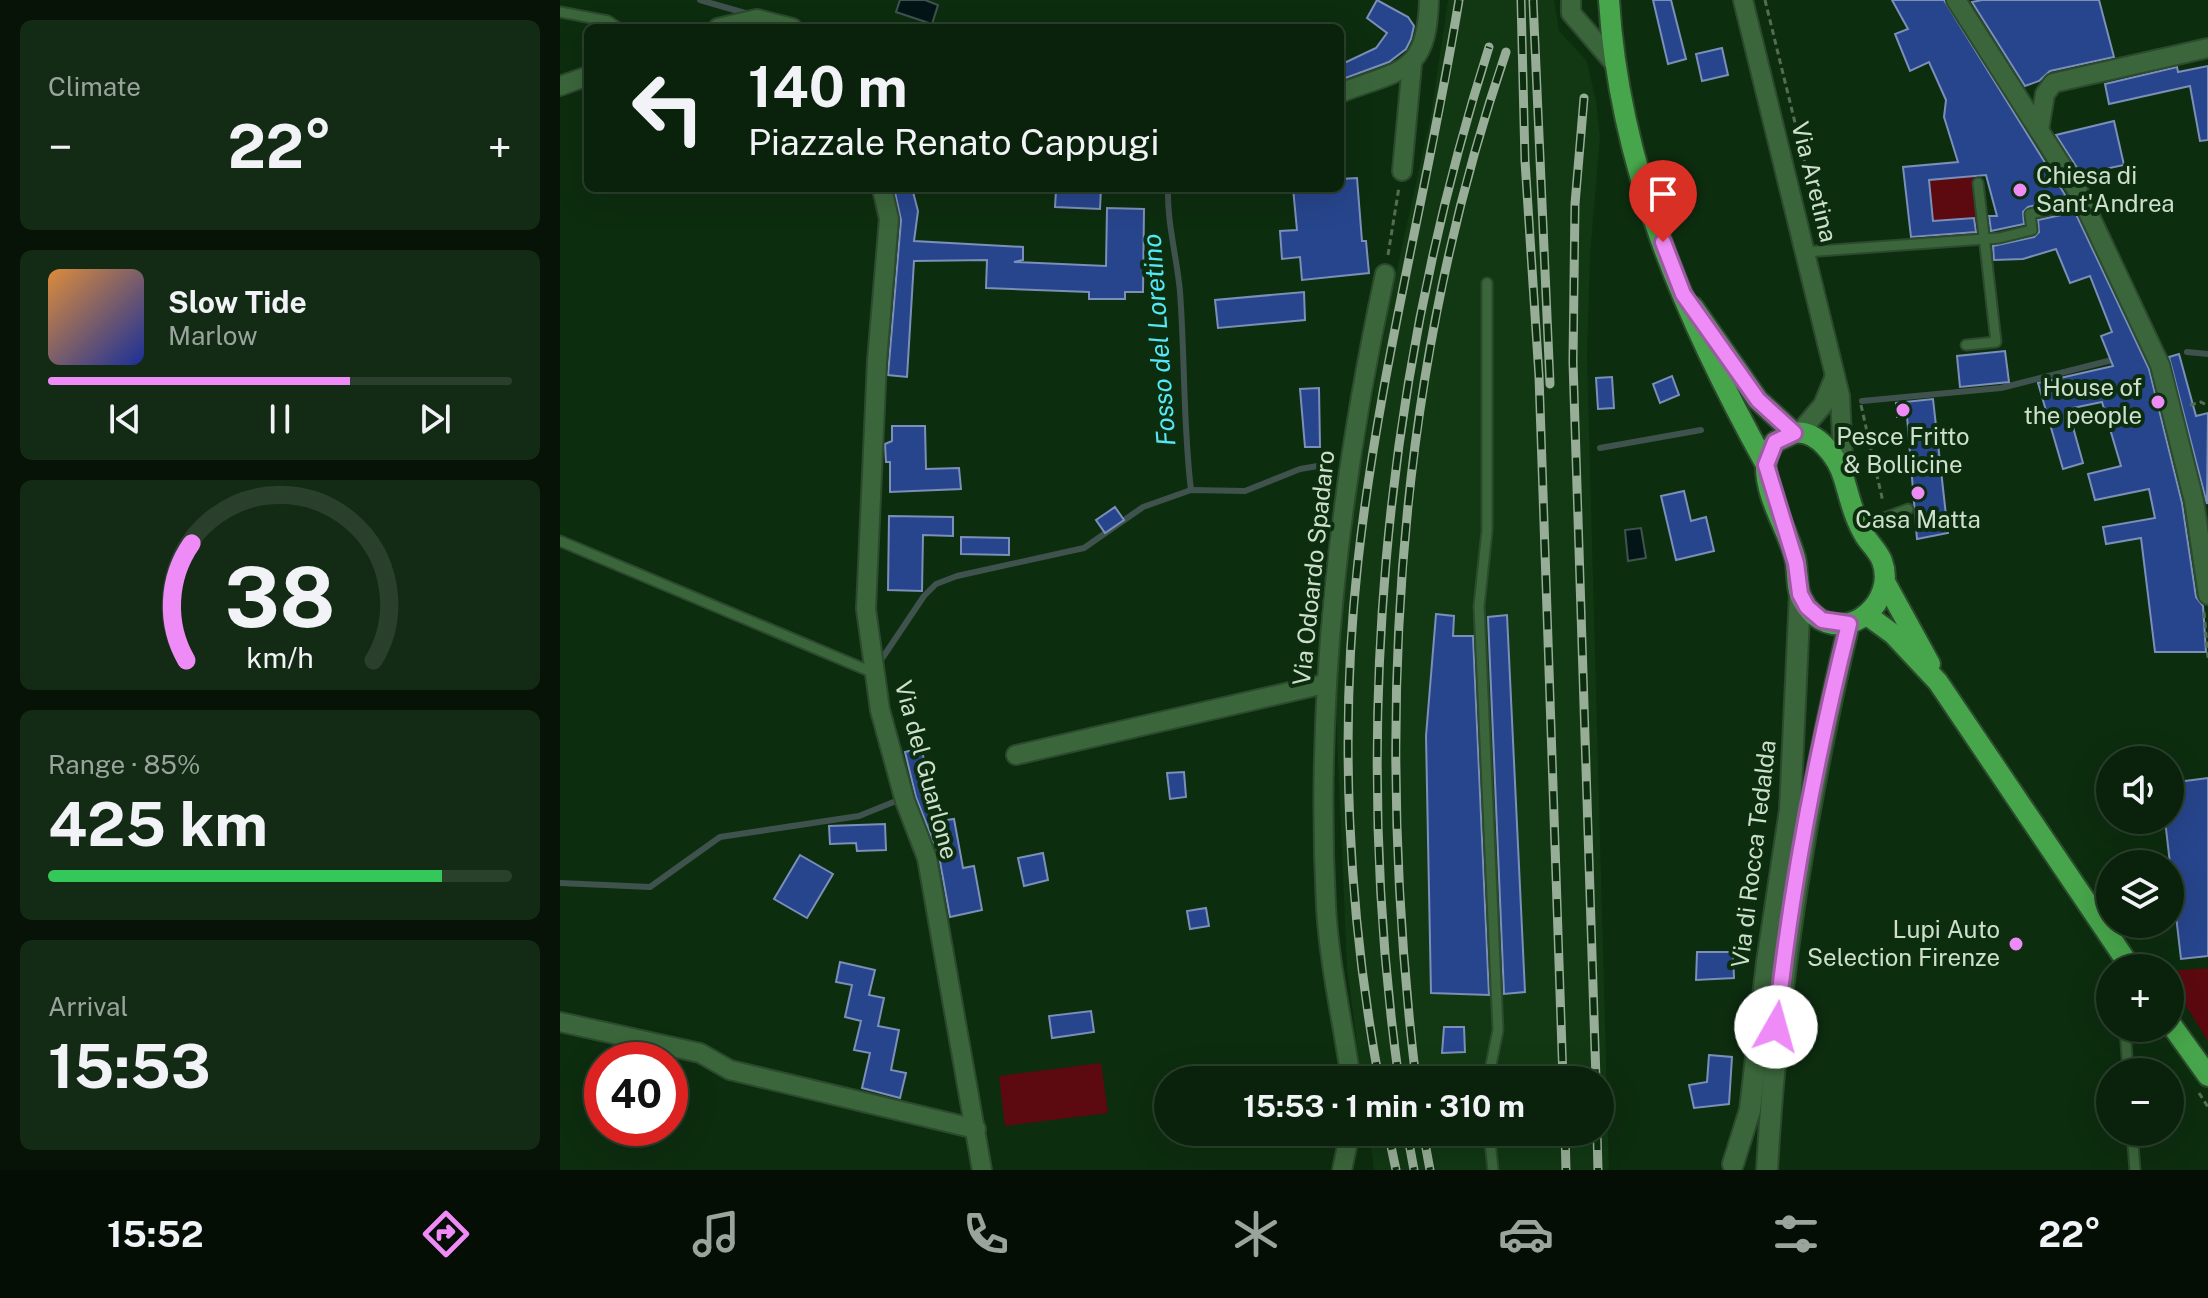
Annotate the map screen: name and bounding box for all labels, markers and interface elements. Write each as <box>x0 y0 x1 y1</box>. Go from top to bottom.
text: 140 m <box>748 54 908 120</box>
icon: left <box>616 56 720 160</box>
text: Climate <box>48 71 141 102</box>
text: 22° <box>228 111 332 182</box>
street label: Via Aretina <box>1787 119 1843 245</box>
text: − <box>48 121 72 173</box>
text: + <box>488 121 512 173</box>
text: Piazzale Renato Cappugi <box>748 121 1159 163</box>
pin <box>1629 160 1697 242</box>
place label: Chiesa di Sant'Andrea <box>2036 161 2175 217</box>
icon: arrive <box>1641 172 1685 216</box>
marker: Chiesa di Sant'Andrea <box>2011 181 2029 199</box>
water label: Fosso del Loretino <box>1136 233 1181 447</box>
text: Slow Tide <box>168 284 307 320</box>
text: Marlow <box>168 320 258 351</box>
place label: House of the people <box>2024 373 2142 429</box>
marker: House of the people <box>2149 393 2167 411</box>
icon: previous <box>103 397 147 441</box>
icon: pause <box>258 397 302 441</box>
icon: next <box>413 397 457 441</box>
marker: Pesce Fritto & Bollicine <box>1894 401 1912 419</box>
place label: Pesce Fritto & Bollicine <box>1836 422 1970 478</box>
street label: Via Odoardo Spadaro <box>1287 449 1339 687</box>
marker: Casa Matta <box>1909 484 1927 502</box>
place label: Casa Matta <box>1855 505 1981 533</box>
text: 38 <box>225 548 335 646</box>
text: km/h <box>246 641 314 674</box>
street label: Via del Guarlone <box>890 677 964 862</box>
street label: Via di Rocca Tedalda <box>1725 738 1781 969</box>
map controls <box>2096 746 2184 1146</box>
button: sound <box>2096 746 2184 834</box>
text: Range · 85% <box>48 749 200 780</box>
text: 425 km <box>48 789 268 860</box>
button: layers <box>2096 850 2184 938</box>
place label: Lupi Auto Selection Firenze <box>1807 915 2000 971</box>
marker: Lupi Auto Selection Firenze <box>2007 935 2025 953</box>
button: + <box>2096 954 2184 1042</box>
position arrow <box>1734 985 1818 1069</box>
text: Arrival <box>48 991 128 1022</box>
text: 15:53 <box>48 1031 211 1102</box>
speed limit sign: 40 <box>584 1042 688 1146</box>
button: − <box>2096 1058 2184 1146</box>
text: 15:53 · 1 min · 310 m <box>1243 1088 1525 1124</box>
icon: directions <box>418 1206 474 1262</box>
icon: music <box>688 1206 744 1262</box>
icon: phone <box>958 1206 1014 1262</box>
icon: climate <box>1228 1206 1284 1262</box>
icon: car <box>1498 1206 1554 1262</box>
icon: filters <box>1768 1206 1824 1262</box>
text: 15:52 <box>107 1213 204 1255</box>
text: 22° <box>2038 1213 2101 1255</box>

